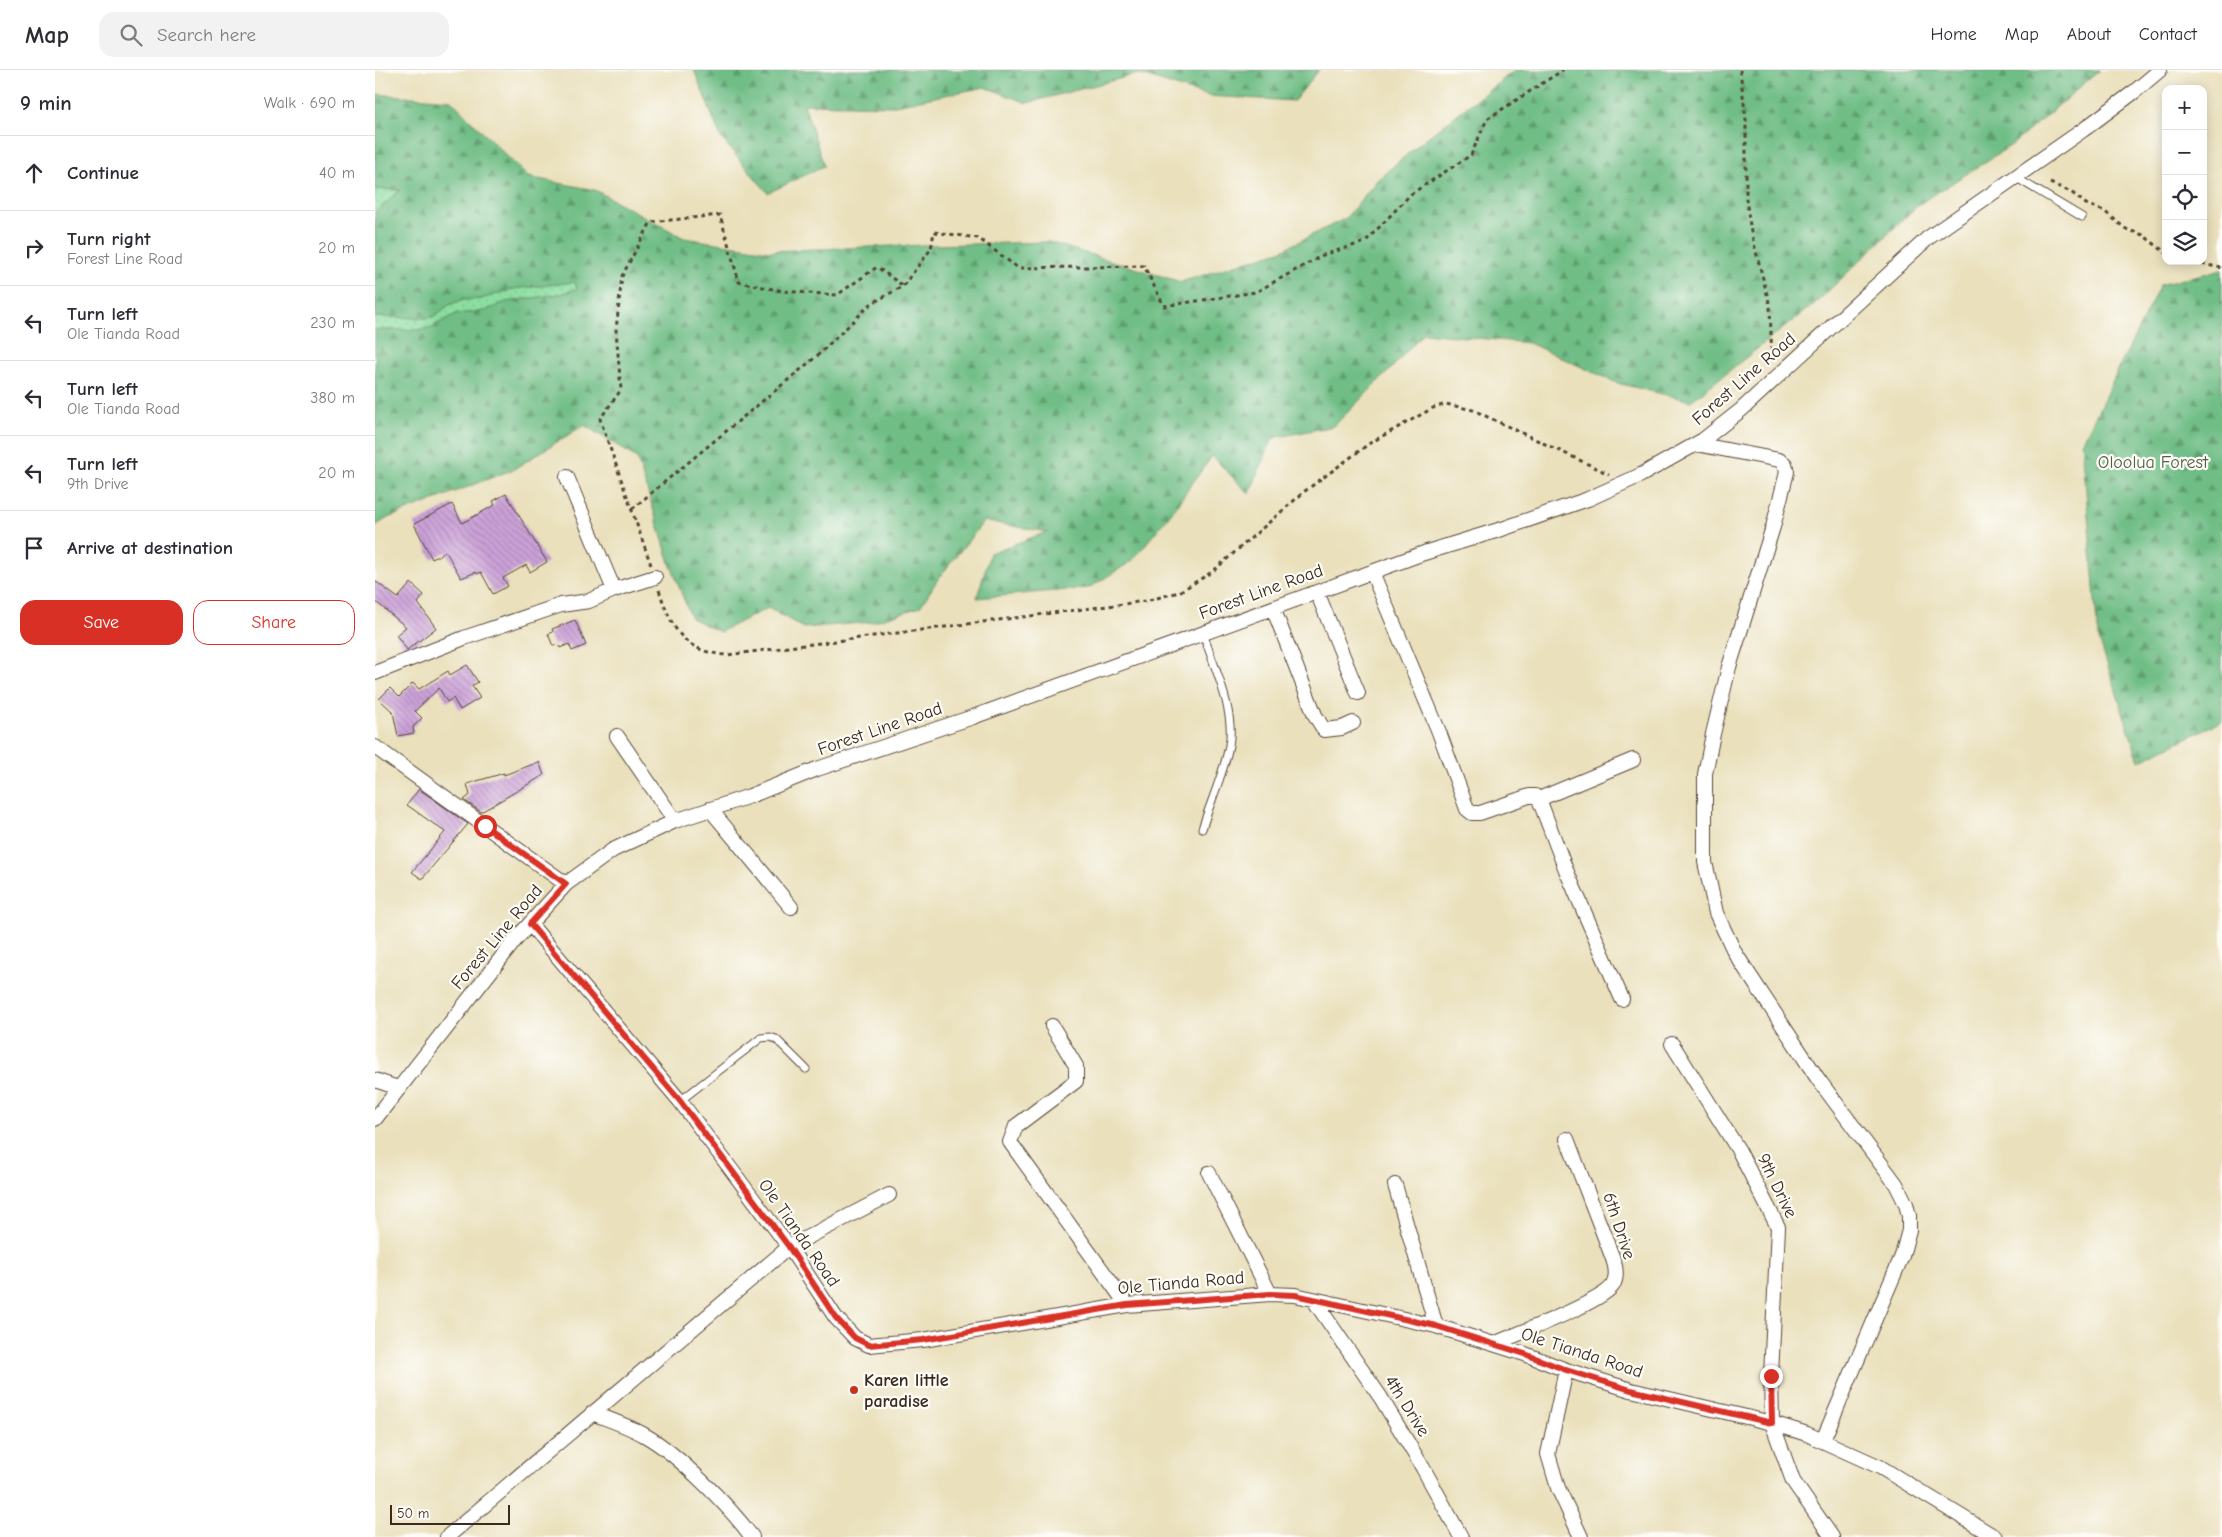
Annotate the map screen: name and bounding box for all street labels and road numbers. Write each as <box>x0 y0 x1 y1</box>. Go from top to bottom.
street label: Forest Line Road <box>1688 328 1800 430</box>
street label: Forest Line Road <box>1196 560 1326 624</box>
street label: Forest Line Road <box>815 698 945 760</box>
street label: Forest Line Road <box>447 880 547 994</box>
street label: 9th Drive <box>1752 1150 1802 1222</box>
street label: Ole Tianda Road <box>754 1175 844 1291</box>
street label: 6th Drive <box>1598 1190 1640 1262</box>
street label: Ole Tianda Road <box>1117 1267 1245 1299</box>
street label: Ole Tianda Road <box>1518 1323 1646 1383</box>
street label: 4th Drive <box>1380 1371 1434 1441</box>

